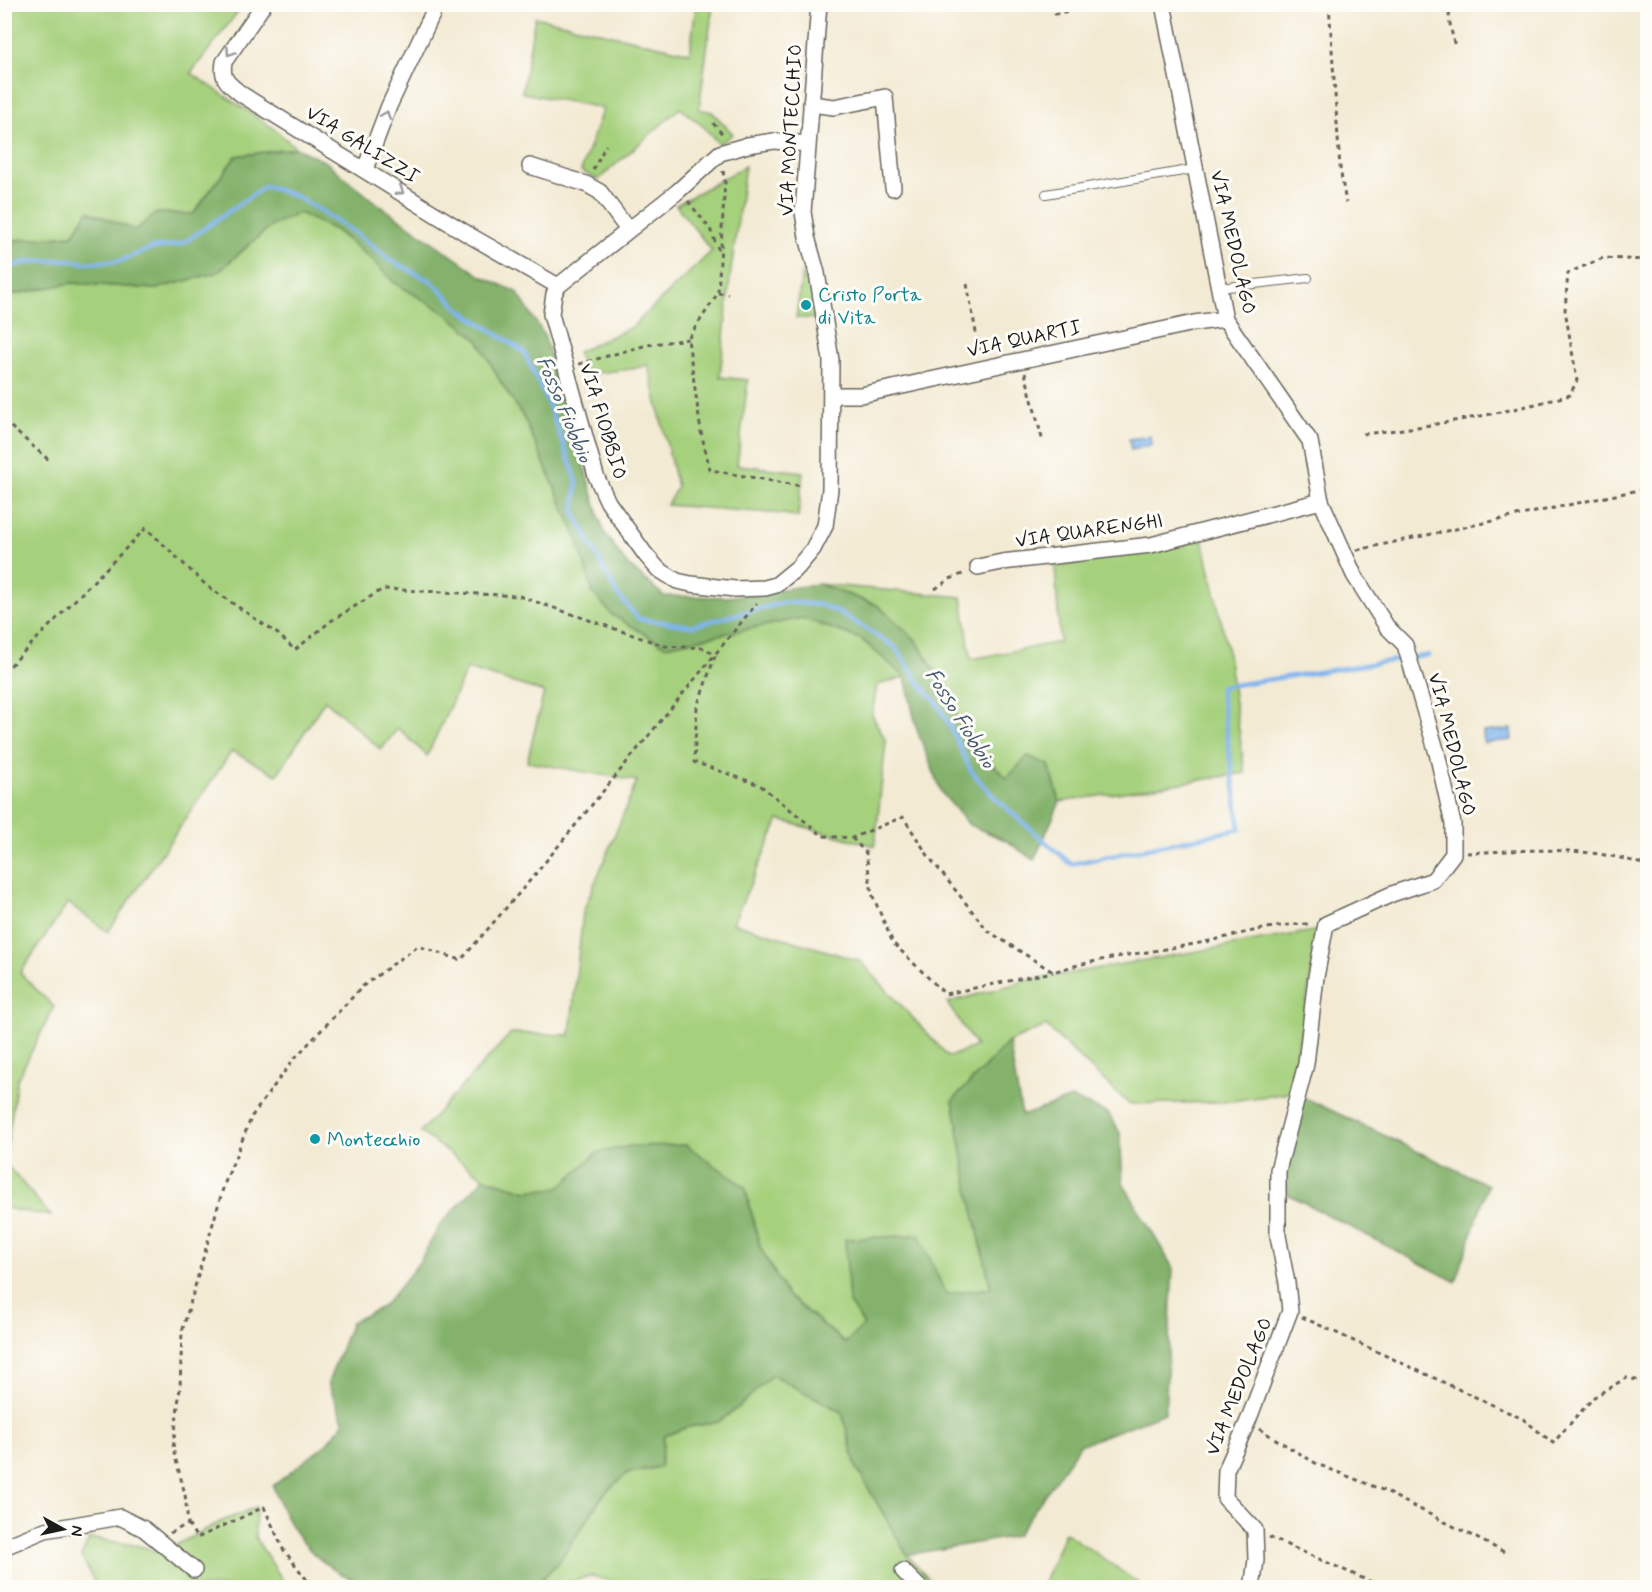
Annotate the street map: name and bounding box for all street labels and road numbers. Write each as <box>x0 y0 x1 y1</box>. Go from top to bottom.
street label: VIA MONTECCHIO <box>774 43 809 217</box>
street label: VIA GALIZZI <box>300 100 425 191</box>
street label: VIA MEDOLAGO <box>1203 168 1262 317</box>
street label: VIA QUARTI <box>965 314 1084 365</box>
street label: VIA FIOBBIO <box>572 360 633 483</box>
street label: VIA QUARENGHI <box>1014 508 1165 555</box>
street label: VIA MEDOLAGO <box>1421 670 1482 819</box>
street label: VIA MEDOLAGO <box>1199 1313 1279 1460</box>

